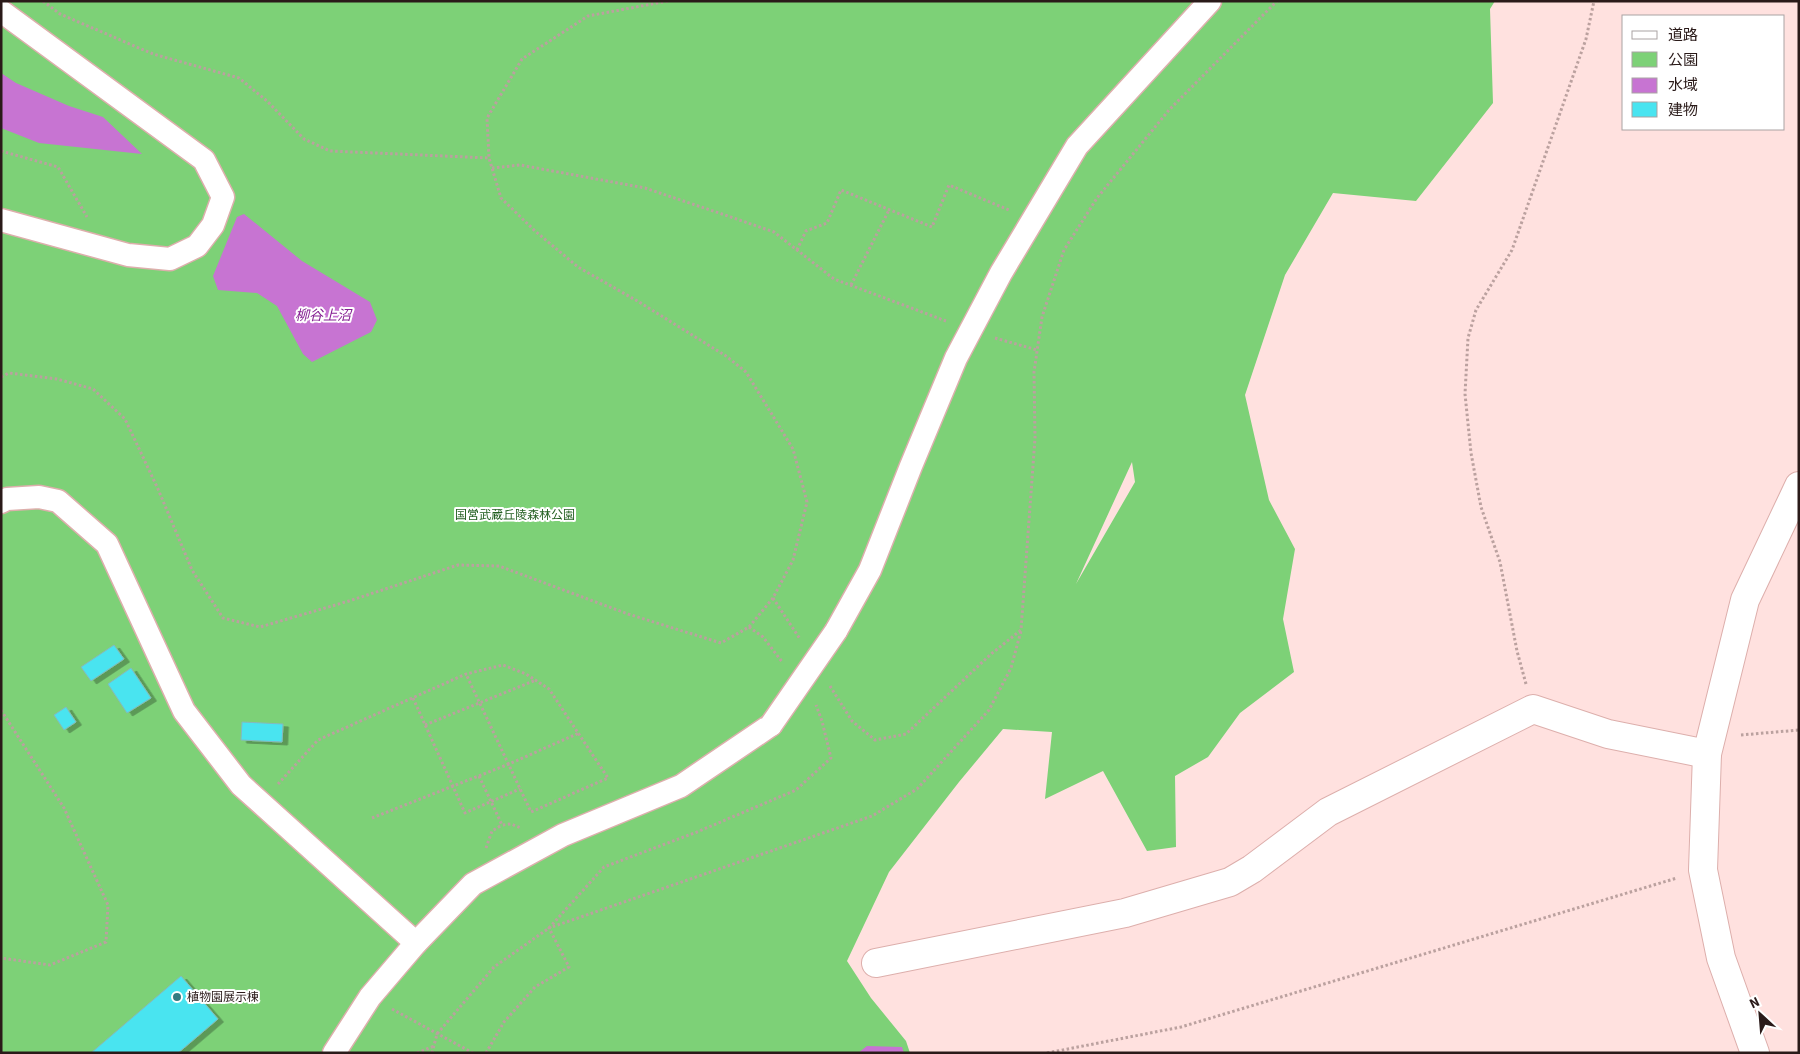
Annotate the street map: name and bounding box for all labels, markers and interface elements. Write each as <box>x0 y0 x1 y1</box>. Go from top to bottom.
legend <box>1622 15 1785 130</box>
text: 道路 <box>1668 25 1698 46</box>
text: 公園 <box>1668 50 1698 71</box>
text: 水域 <box>1668 75 1698 96</box>
text: 建物 <box>1668 100 1698 121</box>
water label: 柳谷上沼 <box>295 306 353 326</box>
park label: 国営武蔵丘陵森林公園 <box>455 507 575 524</box>
place label: 植物園展示棟 <box>187 989 259 1006</box>
north arrow <box>1735 989 1785 1039</box>
marker: 植物園展示棟 <box>171 991 183 1003</box>
text: N <box>1746 992 1763 1014</box>

